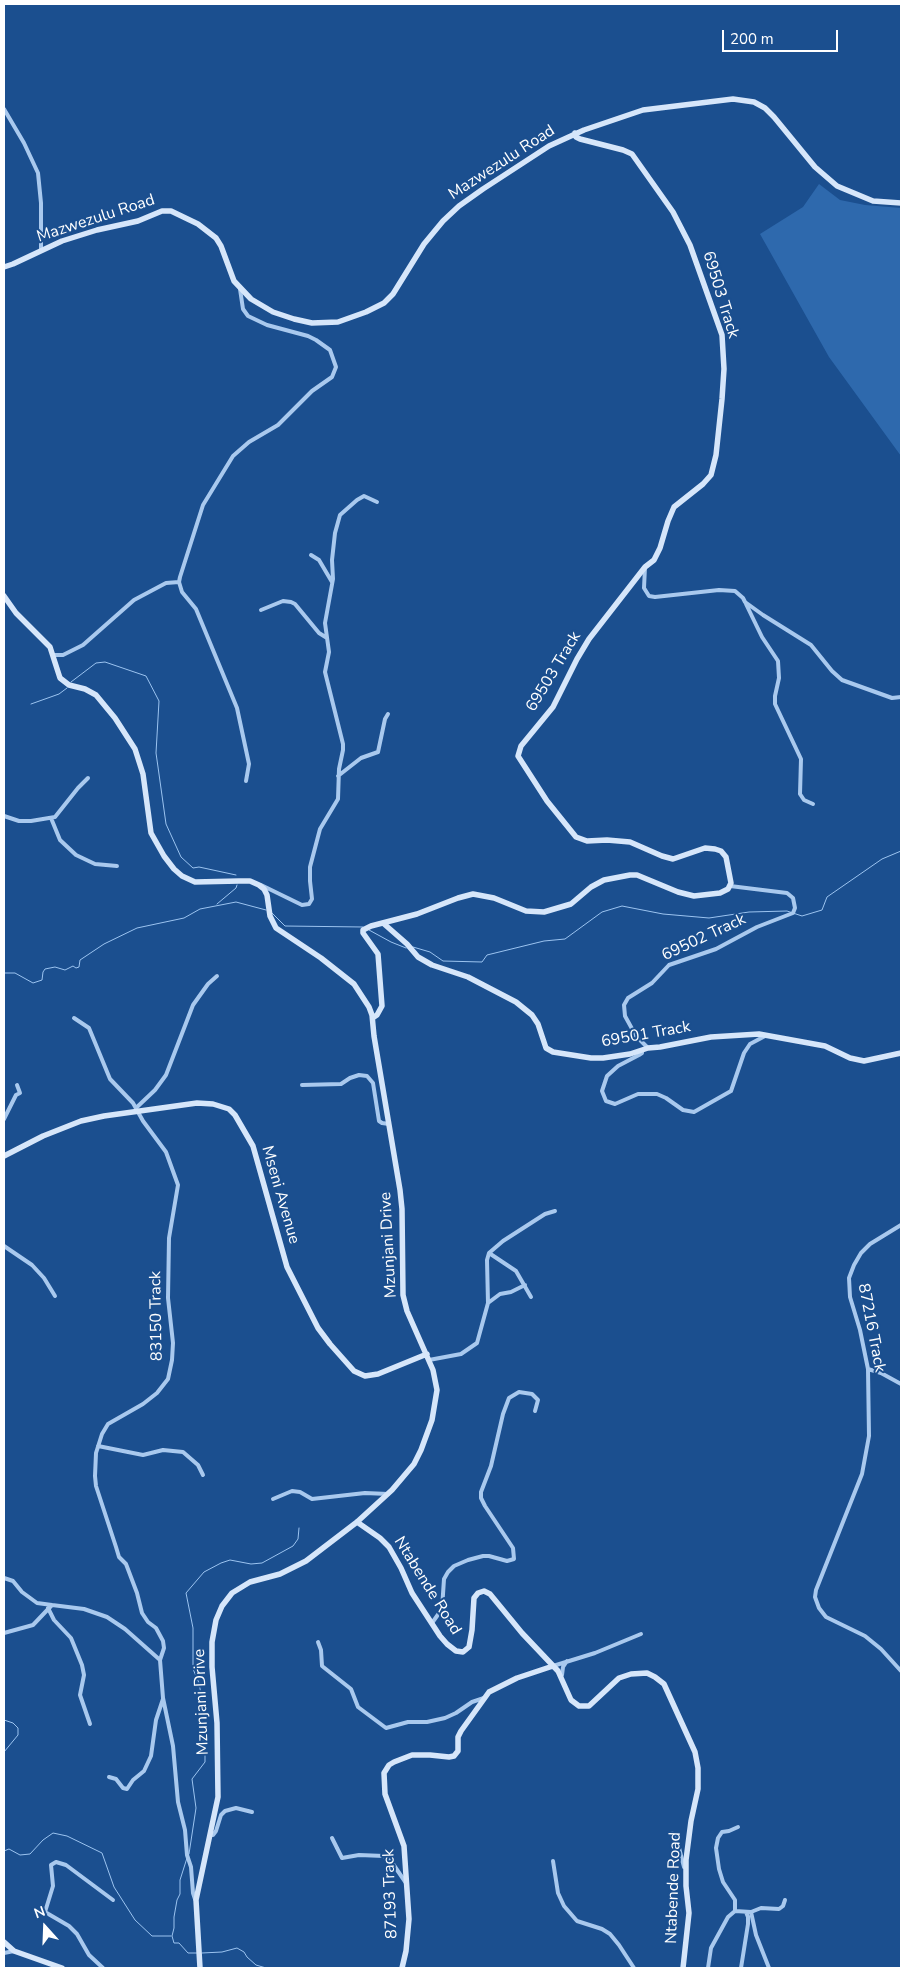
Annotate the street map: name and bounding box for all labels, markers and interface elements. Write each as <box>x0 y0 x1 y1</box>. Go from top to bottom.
scale bar <box>725 20 841 52</box>
text: 200 m <box>730 29 774 49</box>
street label: Mazwezulu Road <box>445 122 559 204</box>
street label: Mazwezulu Road <box>35 191 157 247</box>
street label: 69503 Track <box>698 249 742 341</box>
street label: 69503 Track <box>523 628 585 716</box>
street label: 69502 Track <box>659 910 749 966</box>
street label: 69501 Track <box>600 1018 692 1052</box>
street label: Mseni Avenue <box>257 1144 303 1246</box>
street label: Mzunjani Drive <box>377 1191 401 1299</box>
street label: 83150 Track <box>147 1271 167 1361</box>
street label: 87216 Track <box>853 1282 889 1374</box>
street label: Ntabende Road <box>389 1533 465 1639</box>
street label: Mzunjani Drive <box>191 1649 213 1755</box>
street label: Ntabende Road <box>662 1832 686 1944</box>
street label: 87193 Track <box>380 1849 402 1939</box>
north arrow <box>20 1902 70 1952</box>
text: N <box>32 1902 48 1923</box>

